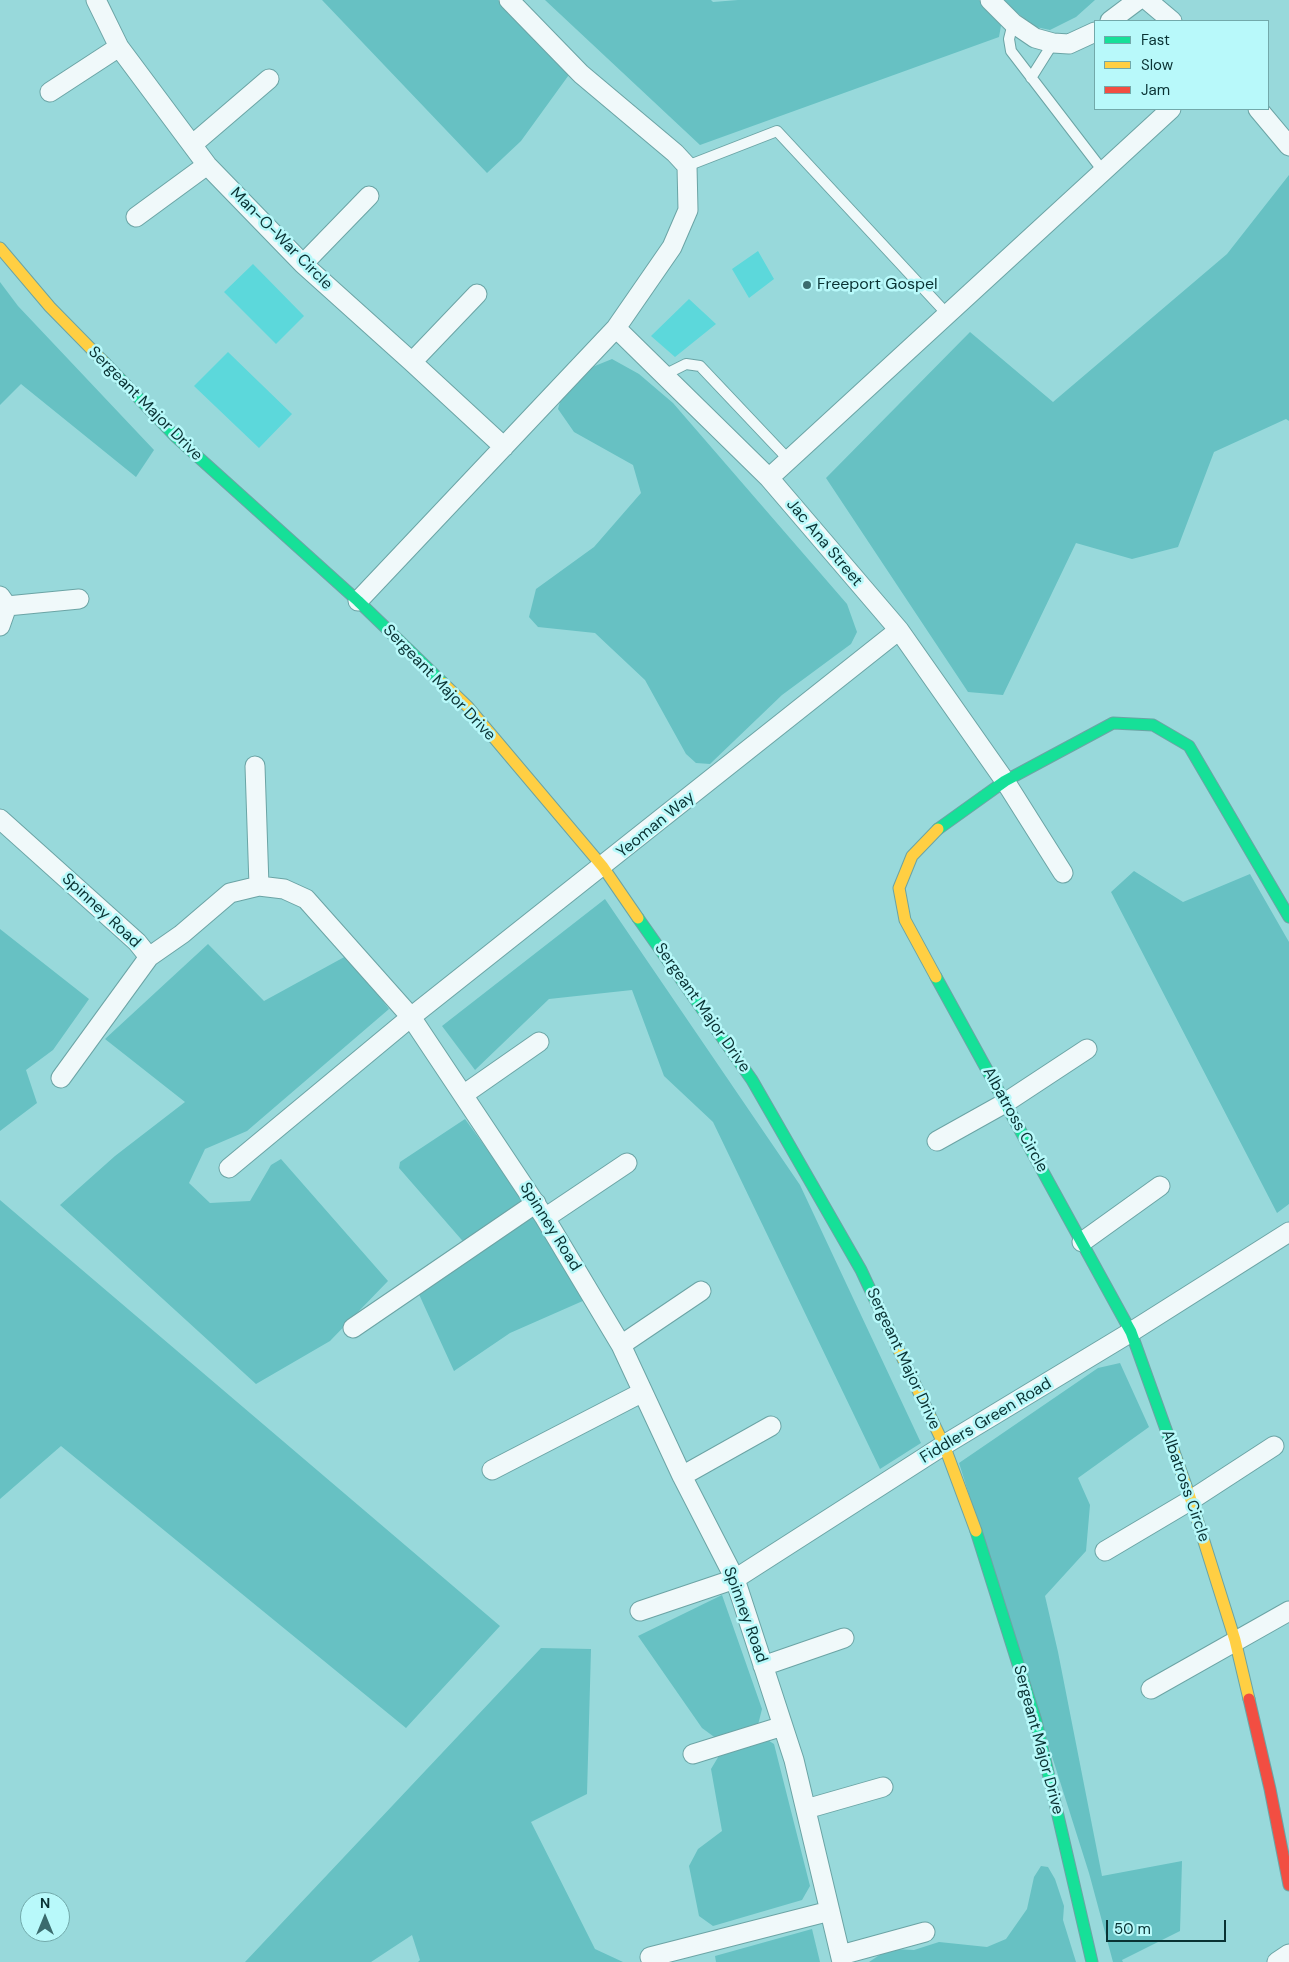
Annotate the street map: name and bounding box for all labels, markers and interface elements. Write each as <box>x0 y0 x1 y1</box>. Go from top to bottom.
legend <box>1094 20 1269 110</box>
text: Fast <box>1141 30 1170 50</box>
text: Slow <box>1141 55 1173 75</box>
text: Jam <box>1141 80 1170 100</box>
street label: Man-O-War Circle <box>226 184 336 294</box>
place label: Freeport Gospel <box>817 275 938 295</box>
marker: Freeport Gospel <box>801 279 813 291</box>
street label: Sergeant Major Drive <box>84 343 206 465</box>
street label: Jac Ana Street <box>782 495 866 591</box>
street label: Sergeant Major Drive <box>379 621 499 745</box>
street label: Yeoman Way <box>613 788 699 862</box>
street label: Spinney Road <box>58 870 144 952</box>
street label: Sergeant Major Drive <box>650 939 754 1077</box>
street label: Albatross Circle <box>978 1064 1052 1176</box>
street label: Spinney Road <box>515 1179 585 1275</box>
street label: Sergeant Major Drive <box>862 1285 944 1433</box>
street label: Fiddlers Green Road <box>917 1374 1055 1468</box>
street label: Albatross Circle <box>1157 1428 1213 1544</box>
street label: Spinney Road <box>719 1564 771 1666</box>
street label: Sergeant Major Drive <box>1009 1663 1067 1817</box>
north arrow <box>20 1892 70 1942</box>
text: N <box>40 1894 50 1912</box>
scale bar <box>1109 1910 1229 1942</box>
text: 50 m <box>1114 1919 1151 1939</box>

